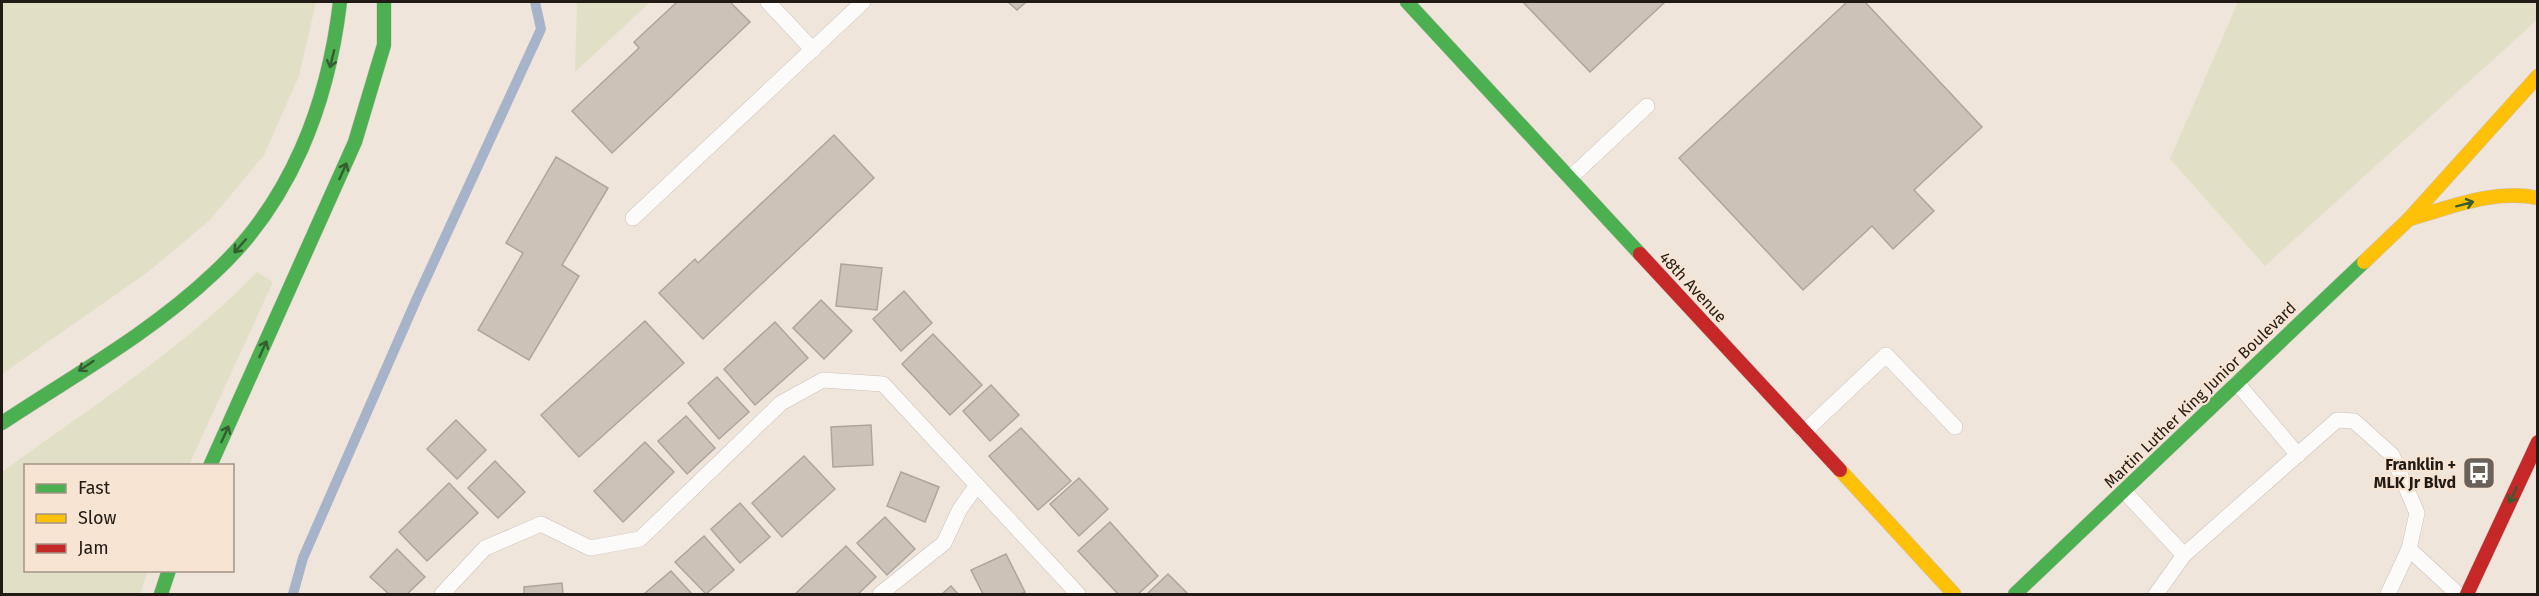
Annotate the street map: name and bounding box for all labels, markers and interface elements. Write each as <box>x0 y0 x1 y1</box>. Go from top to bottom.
one-way arrow <box>326 50 338 69</box>
one-way arrow <box>337 162 349 180</box>
one-way arrow <box>2455 197 2474 209</box>
one-way arrow <box>233 238 246 254</box>
street label: 48th Avenue <box>1655 248 1731 326</box>
street label: Martin Luther King Junior Boulevard <box>2100 298 2300 492</box>
one-way arrow <box>258 340 269 358</box>
one-way arrow <box>79 360 95 372</box>
one-way arrow <box>219 425 231 443</box>
place label: Franklin + MLK Jr Blvd <box>2374 455 2456 492</box>
bus stop icon: Franklin + MLK Jr Blvd <box>2461 455 2497 491</box>
legend <box>24 464 234 572</box>
text: Fast <box>78 477 111 499</box>
one-way arrow <box>2506 486 2518 504</box>
text: Slow <box>78 507 117 529</box>
text: Jam <box>78 537 109 559</box>

